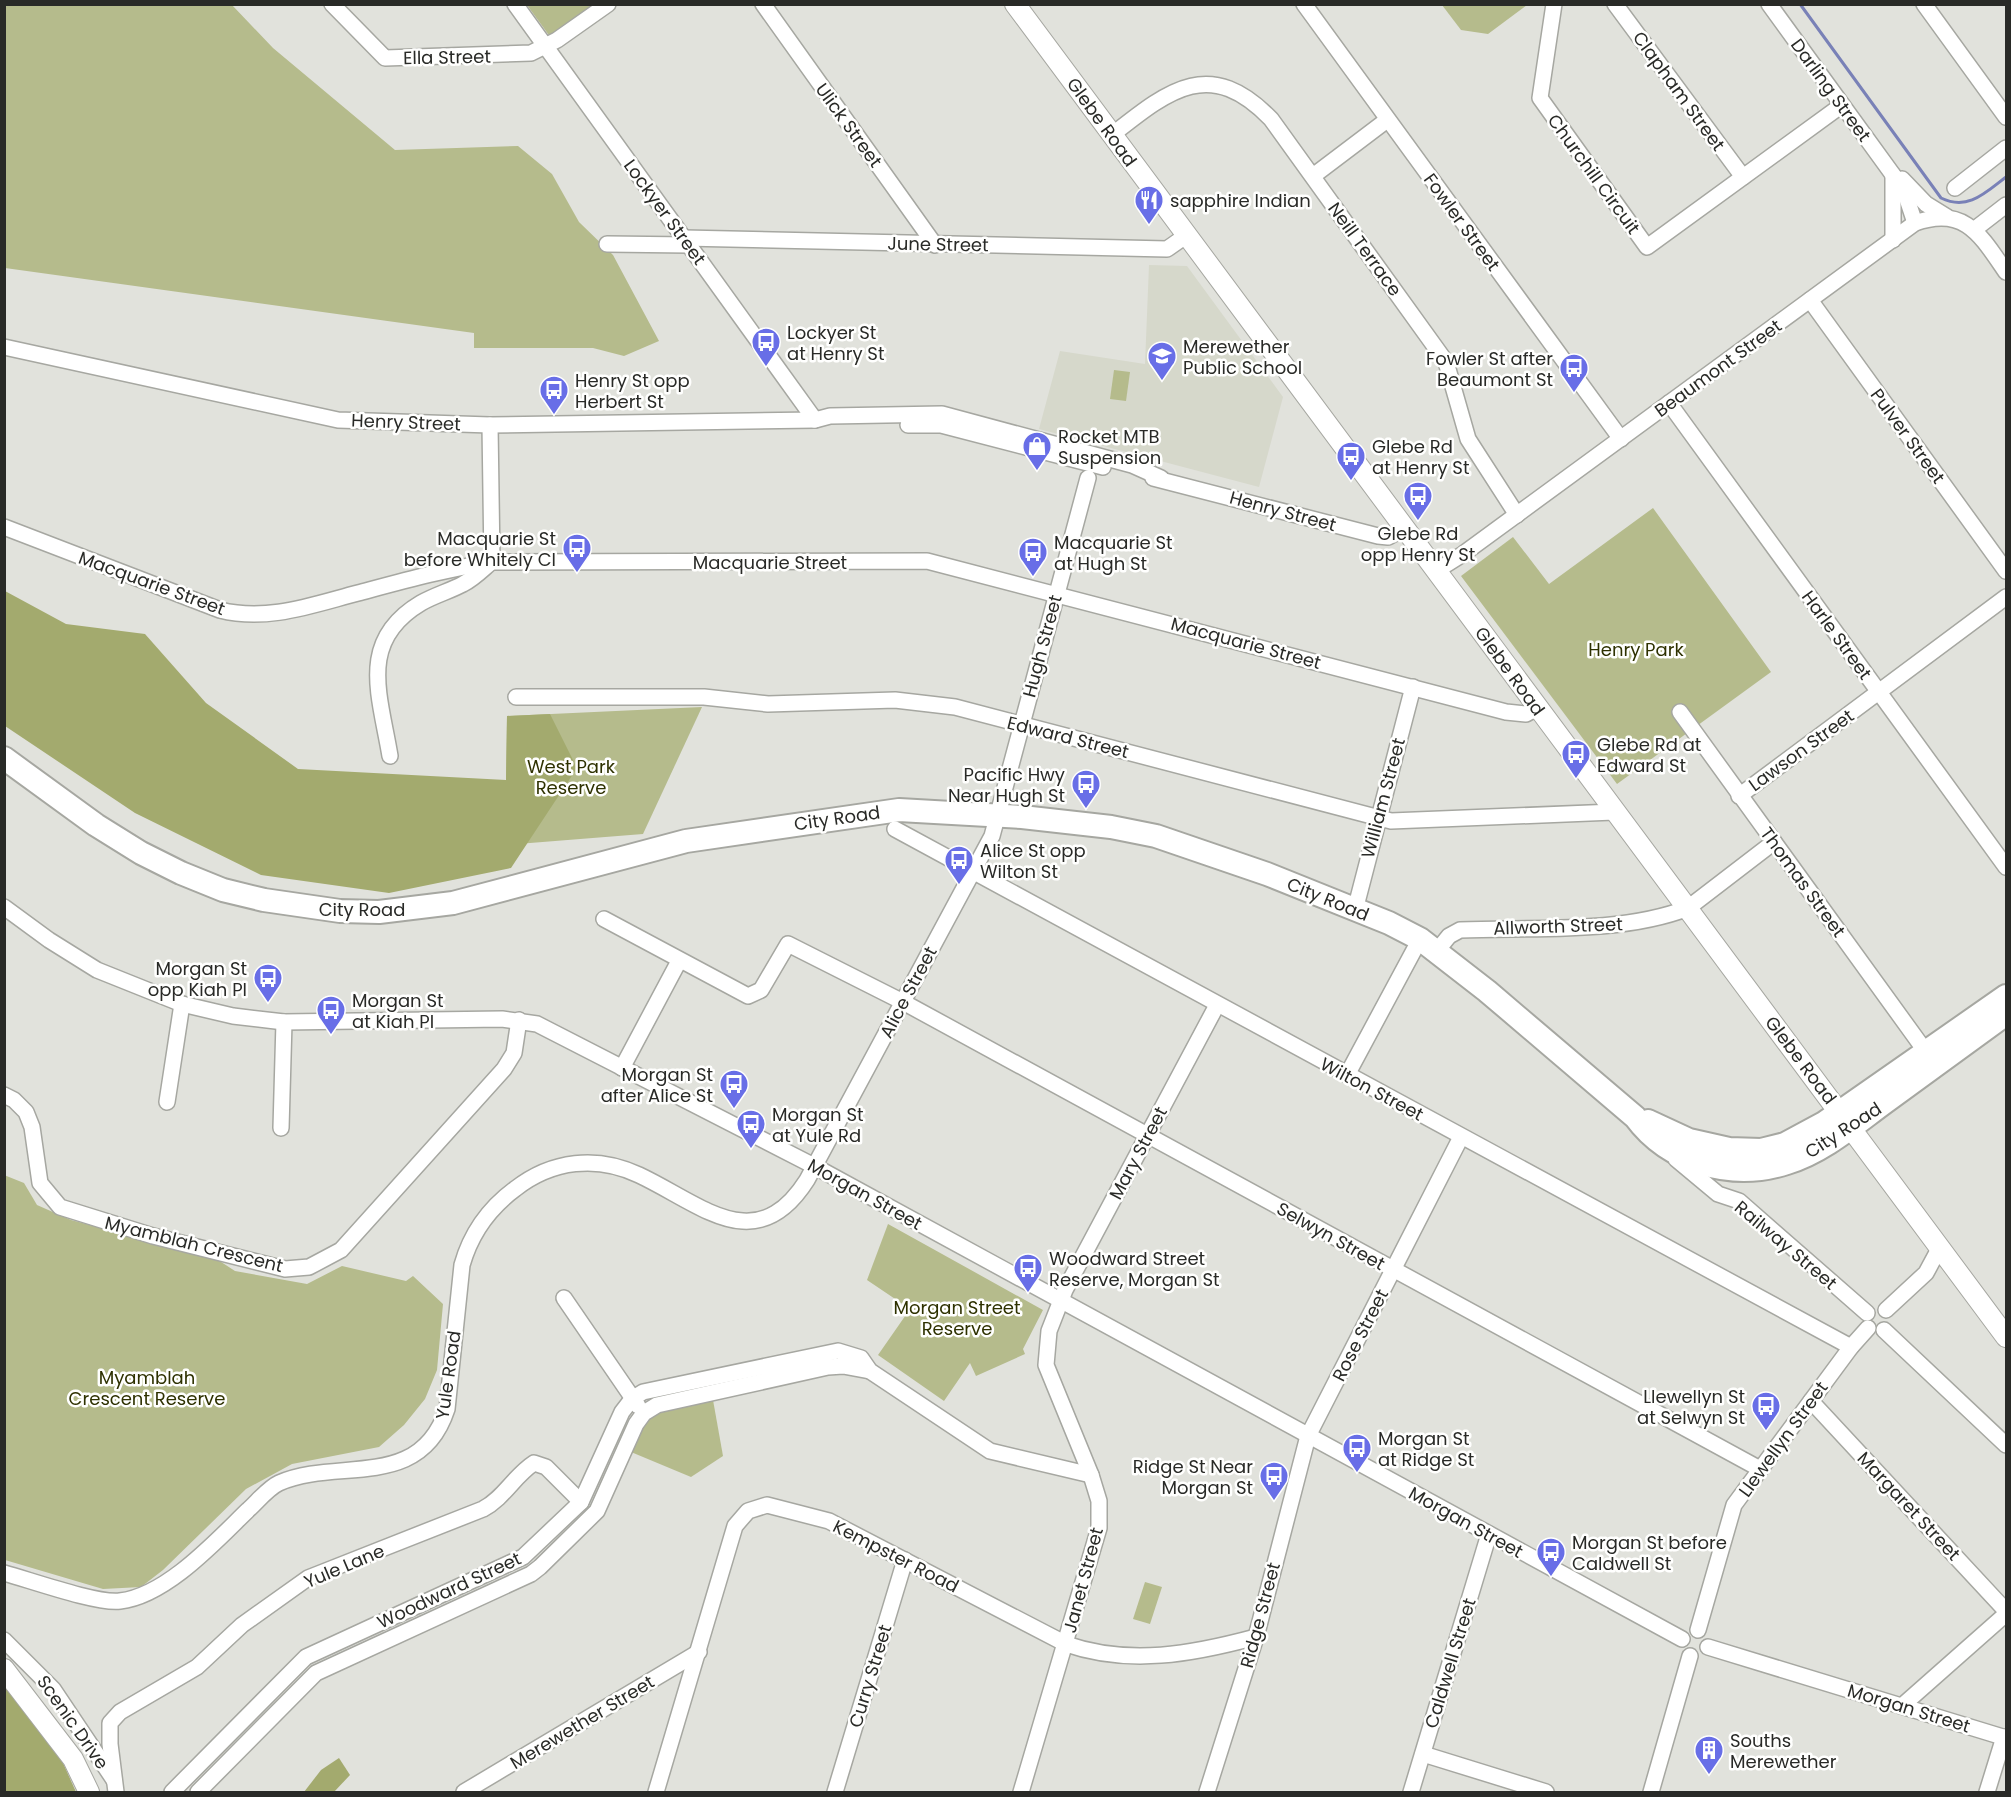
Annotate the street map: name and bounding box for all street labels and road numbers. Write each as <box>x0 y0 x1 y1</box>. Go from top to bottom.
street label: Clapham Street <box>1627 26 1731 156</box>
street label: Darling Street <box>1785 33 1877 147</box>
street label: Ella Street <box>403 44 491 70</box>
street label: Glebe Road <box>1061 72 1143 172</box>
street label: Ulick Street <box>810 78 888 172</box>
street label: Churchill Circuit <box>1542 109 1646 239</box>
street label: Lockyer Street <box>618 154 712 270</box>
street label: Fowler Street <box>1418 168 1506 276</box>
street label: Neill Terrace <box>1322 197 1408 301</box>
street label: June Street <box>887 231 989 257</box>
street label: Beaumont Street <box>1649 313 1787 423</box>
street label: Pulver Street <box>1865 383 1951 489</box>
street label: Henry Street <box>351 408 461 436</box>
street label: Henry Street <box>1227 485 1339 537</box>
street label: Macquarie Street <box>75 545 229 621</box>
street label: Macquarie Street <box>693 550 847 575</box>
street label: Harle Street <box>1796 585 1878 685</box>
street label: Hugh Street <box>1016 592 1068 700</box>
street label: Macquarie Street <box>1168 611 1324 675</box>
street label: Glebe Road <box>1469 621 1551 721</box>
street label: Lawson Street <box>1743 703 1859 797</box>
street label: Edward Street <box>1004 710 1132 764</box>
street label: William Street <box>1355 735 1411 861</box>
street label: City Road <box>792 800 882 836</box>
street label: Thomas Street <box>1755 822 1851 942</box>
street label: City Road <box>1283 871 1373 927</box>
street label: City Road <box>319 897 405 922</box>
street label: Allworth Street <box>1493 911 1623 941</box>
street label: Alice Street <box>873 942 943 1042</box>
street label: Glebe Road <box>1760 1011 1842 1109</box>
street label: Wilton Street <box>1316 1051 1428 1127</box>
street label: City Road <box>1800 1096 1886 1164</box>
street label: Mary Street <box>1103 1102 1173 1204</box>
street label: Morgan Street <box>803 1152 927 1236</box>
street label: Railway Street <box>1729 1195 1843 1295</box>
street label: Selwyn Street <box>1272 1196 1390 1276</box>
street label: Myamblah Crescent <box>102 1210 286 1278</box>
street label: Rose Street <box>1326 1285 1394 1385</box>
street label: Yule Road <box>429 1329 467 1421</box>
street label: Llewellyn Street <box>1733 1376 1833 1502</box>
street label: Margaret Street <box>1852 1446 1966 1566</box>
street label: Morgan Street <box>1404 1480 1528 1564</box>
street label: Kempster Road <box>829 1514 963 1598</box>
street label: Janet Street <box>1057 1524 1109 1636</box>
street label: Yule Lane <box>300 1538 388 1594</box>
street label: Woodward Street <box>373 1546 525 1634</box>
street label: Ridge Street <box>1234 1559 1286 1671</box>
street label: Caldwell Street <box>1418 1595 1482 1731</box>
street label: Curry Street <box>842 1621 898 1731</box>
street label: Merewether Street <box>505 1669 659 1775</box>
street label: Scenic Drive <box>31 1670 115 1774</box>
street label: Morgan Street <box>1845 1677 1973 1739</box>

